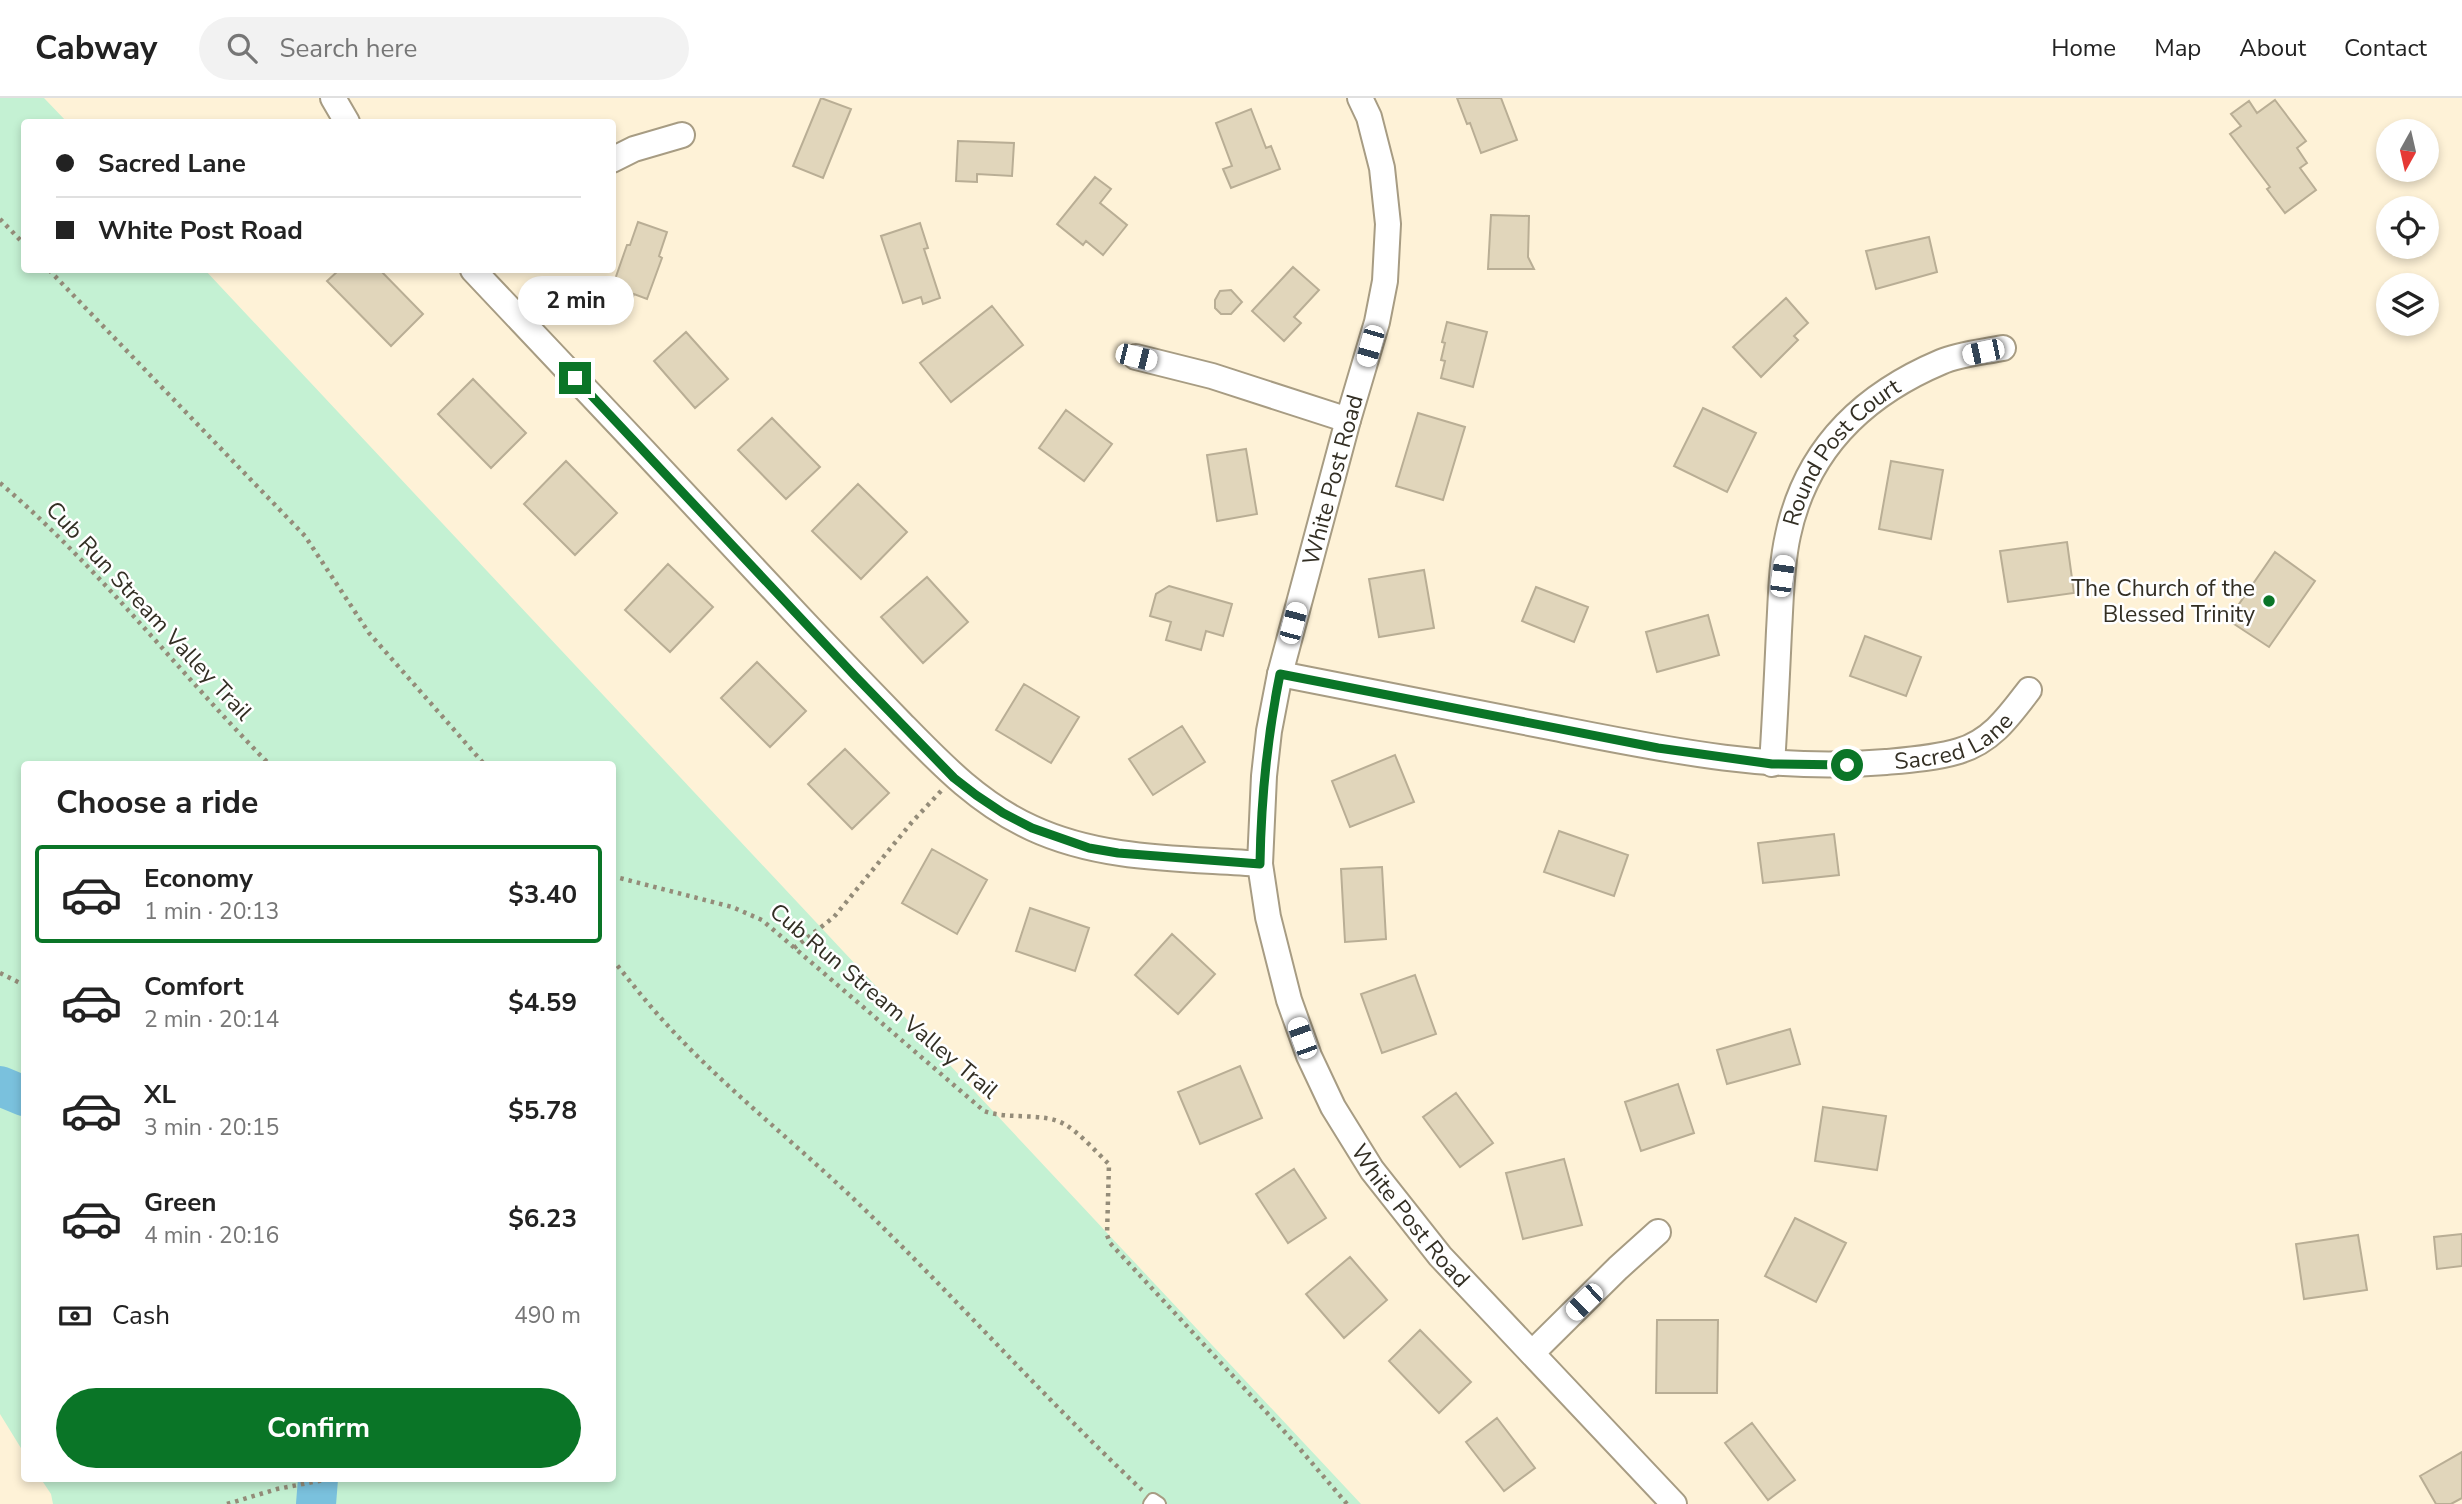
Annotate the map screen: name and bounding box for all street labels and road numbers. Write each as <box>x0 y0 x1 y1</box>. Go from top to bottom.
street label: Round Post Court <box>1775 370 1907 529</box>
street label: White Post Road <box>1295 391 1371 569</box>
street label: Cub Run Stream Valley Trail <box>39 495 259 728</box>
street label: Sacred Lane <box>1893 706 2020 777</box>
street label: Cub Run Stream Valley Trail <box>763 896 1005 1106</box>
street label: White Post Road <box>1344 1138 1477 1294</box>

